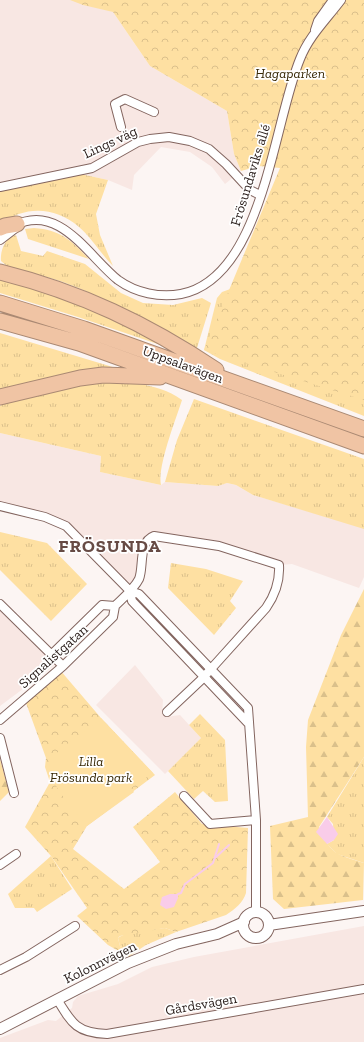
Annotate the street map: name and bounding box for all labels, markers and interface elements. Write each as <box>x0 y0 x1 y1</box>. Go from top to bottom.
park label: Hagaparken <box>255 65 325 82</box>
street label: Lings väg <box>80 122 140 162</box>
street label: Frösundaviks allé <box>227 122 274 228</box>
street label: Uppsalavägen <box>140 342 225 387</box>
district label: FRÖSUNDA <box>58 535 162 557</box>
street label: Signalistgatan <box>15 621 91 692</box>
park label: Lilla Frösunda park <box>50 753 132 786</box>
street label: Kolonnvägen <box>61 938 139 987</box>
street label: Gårdsvägen <box>164 990 238 1019</box>

